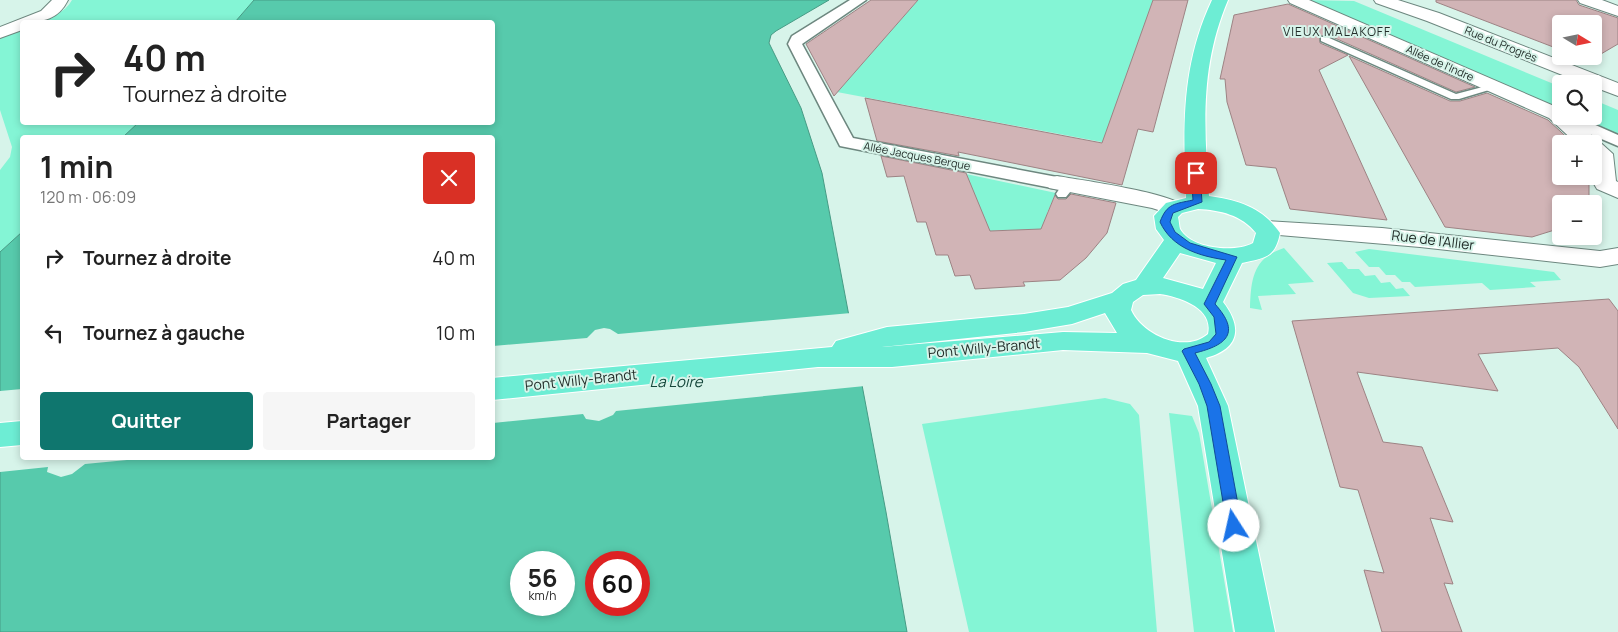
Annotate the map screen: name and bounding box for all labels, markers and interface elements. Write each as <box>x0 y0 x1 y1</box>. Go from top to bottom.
north arrow <box>1552 15 1602 65</box>
map controls <box>1552 15 1602 245</box>
street label: Rue du Progrès <box>1463 22 1540 65</box>
district label: VIEUX MALAKOFF <box>1283 23 1391 40</box>
text: 40 m <box>123 34 206 82</box>
icon: right <box>40 40 105 105</box>
street label: Allée de l'Indre <box>1404 41 1477 84</box>
button: search <box>1552 75 1602 125</box>
text: Tournez à droite <box>123 79 287 109</box>
button: + <box>1552 135 1602 185</box>
street label: Allée Jacques Berque <box>862 138 972 173</box>
text: 1 min <box>40 146 113 187</box>
button: close <box>423 152 475 204</box>
pin <box>1175 152 1217 194</box>
icon: arrive <box>1182 159 1210 187</box>
text: 120 m · 06:09 <box>40 186 136 208</box>
button: − <box>1552 195 1602 245</box>
street label: Rue de l'Allier <box>1390 225 1476 254</box>
icon: right <box>40 244 68 272</box>
text: Tournez à droite <box>83 245 231 271</box>
text: 40 m <box>432 245 475 271</box>
icon: left <box>40 319 68 347</box>
text: Tournez à gauche <box>83 320 245 346</box>
text: 10 m <box>436 320 475 346</box>
street label: Pont Willy-Brandt <box>927 333 1041 362</box>
street label: Pont Willy-Brandt <box>524 364 638 395</box>
water label: La Loire <box>649 371 704 392</box>
button: Quitter <box>40 392 253 450</box>
button: Partager <box>263 392 475 450</box>
position arrow <box>1207 499 1259 551</box>
speed limit sign: 60 <box>585 551 650 616</box>
text: 56 <box>527 560 558 595</box>
text: km/h <box>529 587 556 604</box>

